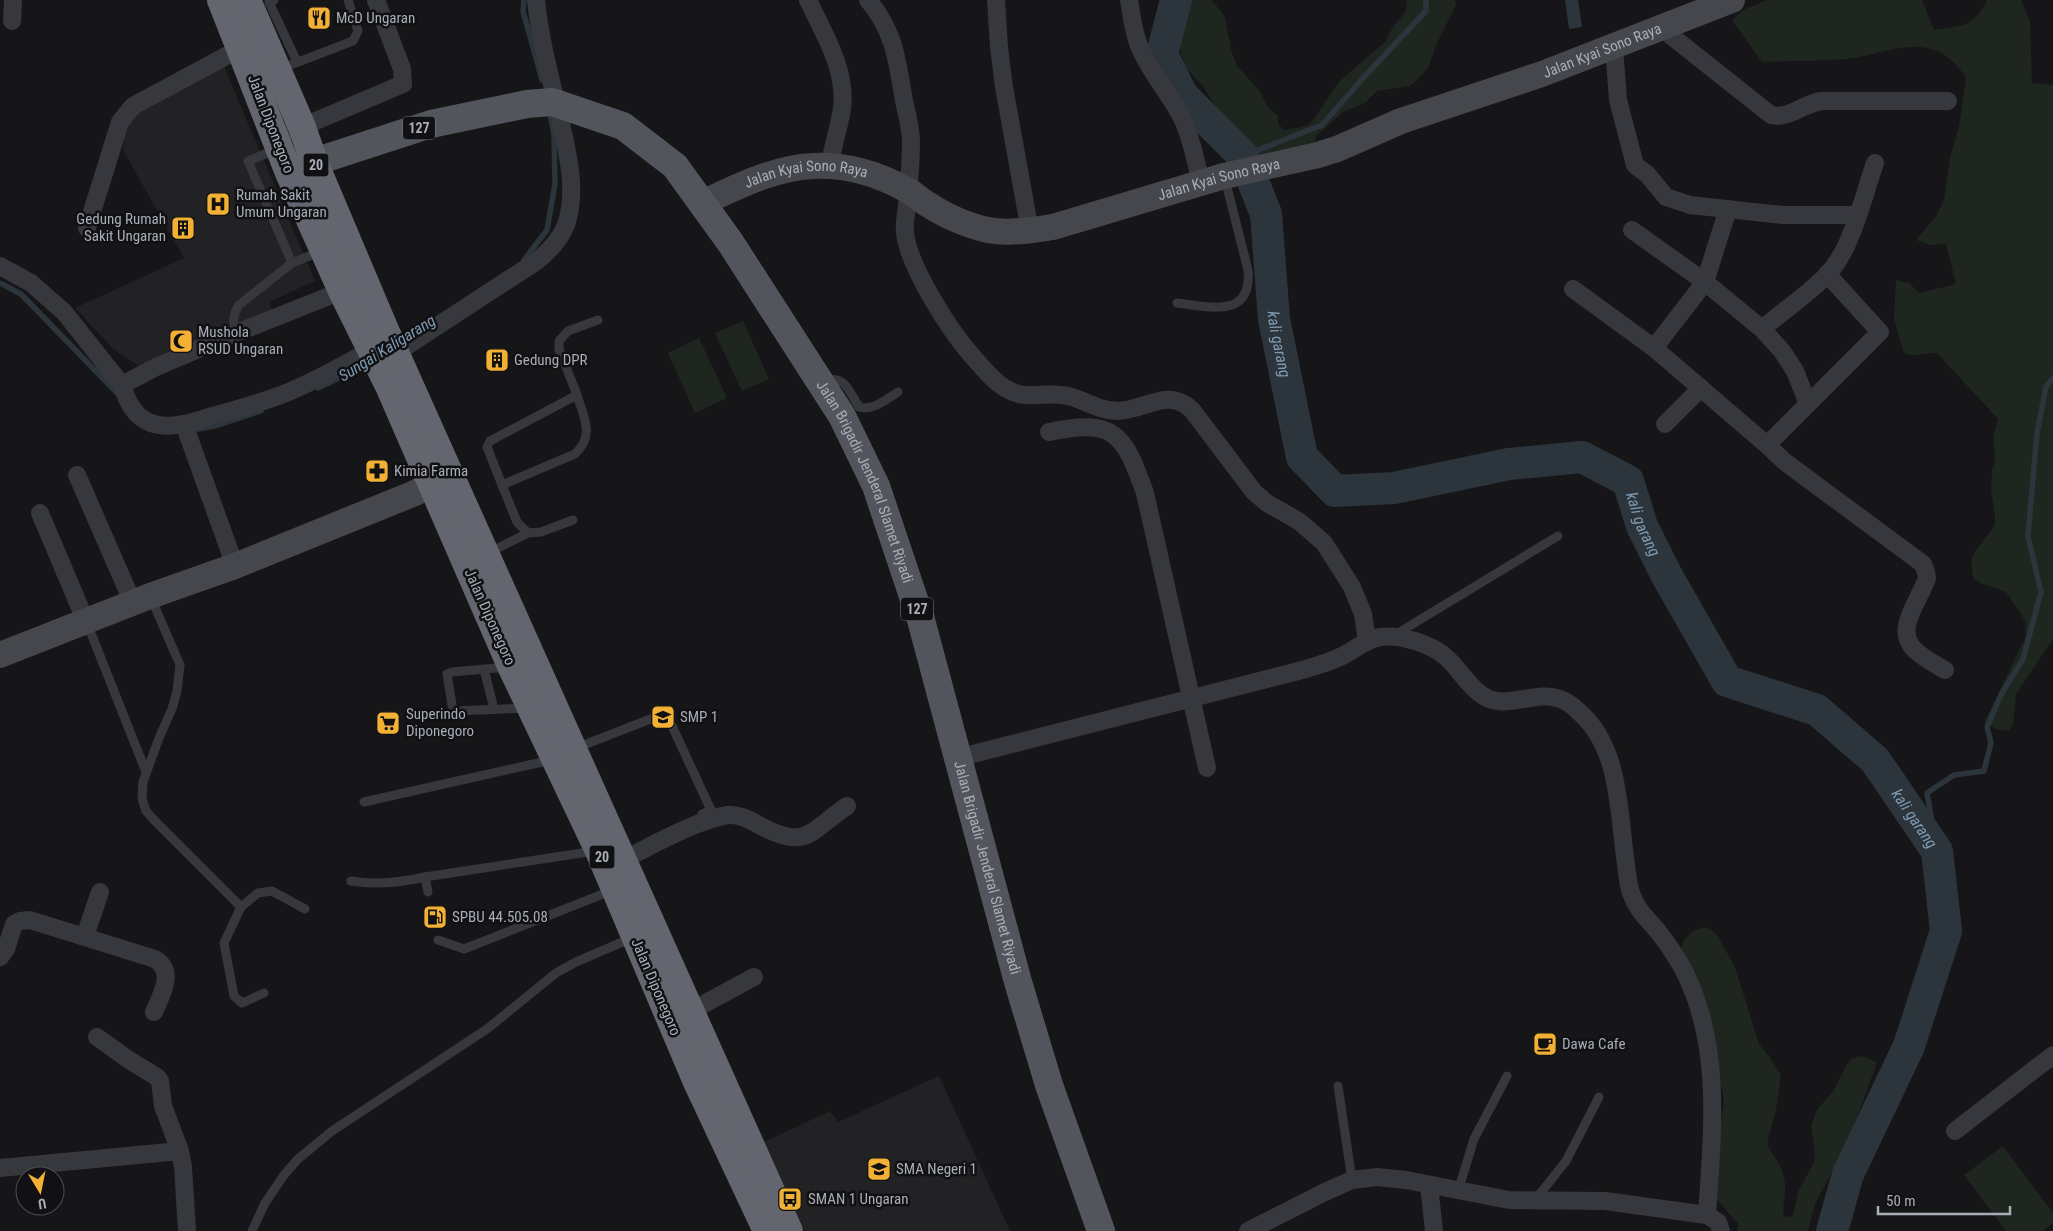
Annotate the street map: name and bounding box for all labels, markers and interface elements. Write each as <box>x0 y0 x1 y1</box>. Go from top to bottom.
restaurant icon: McD Ungaran <box>306 5 332 31</box>
place label: McD Ungaran <box>336 9 415 27</box>
street label: Jalan Kyai Sono Raya <box>1540 19 1664 82</box>
street label: Jalan Diponegoro <box>244 72 298 176</box>
road number: 127 <box>403 116 435 140</box>
road number: 20 <box>304 154 328 176</box>
street label: Jalan Kyai Sono Raya <box>1155 155 1282 204</box>
street label: Jalan Kyai Sono Raya <box>741 157 870 192</box>
place label: Rumah Sakit Umum Ungaran <box>236 186 327 221</box>
hospital icon: Rumah Sakit Umum Ungaran <box>205 191 231 217</box>
place label: Gedung Rumah Sakit Ungaran <box>76 210 166 245</box>
building icon: Gedung Rumah Sakit Ungaran <box>170 215 196 241</box>
water label: Sungai Kaligarang <box>335 310 439 385</box>
water label: kali garang <box>1264 310 1295 379</box>
place label: Mushola RSUD Ungaran <box>198 323 283 358</box>
mosque icon: Mushola RSUD Ungaran <box>168 328 194 354</box>
building icon: Gedung DPR <box>484 347 510 373</box>
place label: Gedung DPR <box>514 351 588 369</box>
street label: Jalan Brigadir Jenderal Slamet Riyadi <box>812 377 917 585</box>
pharmacy icon: Kimia Farma <box>364 458 390 484</box>
place label: Kimia Farma <box>394 462 468 480</box>
water label: kali garang <box>1622 490 1665 559</box>
street label: Jalan Diponegoro <box>461 566 519 668</box>
road number: 127 <box>901 598 933 620</box>
school or university icon: SMP 1 <box>650 704 676 730</box>
place label: Superindo Diponegoro <box>406 705 474 740</box>
place label: SMP 1 <box>680 708 718 726</box>
supermarket icon: Superindo Diponegoro <box>375 710 401 736</box>
street label: Jalan Brigadir Jenderal Slamet Riyadi <box>950 759 1025 976</box>
water label: kali garang <box>1888 785 1942 852</box>
road number: 20 <box>590 846 614 869</box>
fuel station icon: SPBU 44.505.08 <box>422 904 448 930</box>
place label: SPBU 44.505.08 <box>452 908 548 926</box>
street label: Jalan Diponegoro <box>627 936 685 1038</box>
cafe icon: Dawa Cafe <box>1532 1031 1558 1057</box>
place label: Dawa Cafe <box>1562 1035 1625 1053</box>
school or university icon: SMA Negeri 1 <box>866 1156 892 1182</box>
place label: SMA Negeri 1 <box>896 1160 977 1178</box>
north arrow <box>15 1166 65 1216</box>
scale bar <box>1878 1184 2010 1216</box>
bus stop icon: SMAN 1 Ungaran <box>777 1186 803 1212</box>
place label: SMAN 1 Ungaran <box>808 1190 908 1208</box>
text: 50 m <box>1886 1192 1916 1210</box>
text: U <box>37 1195 48 1212</box>

